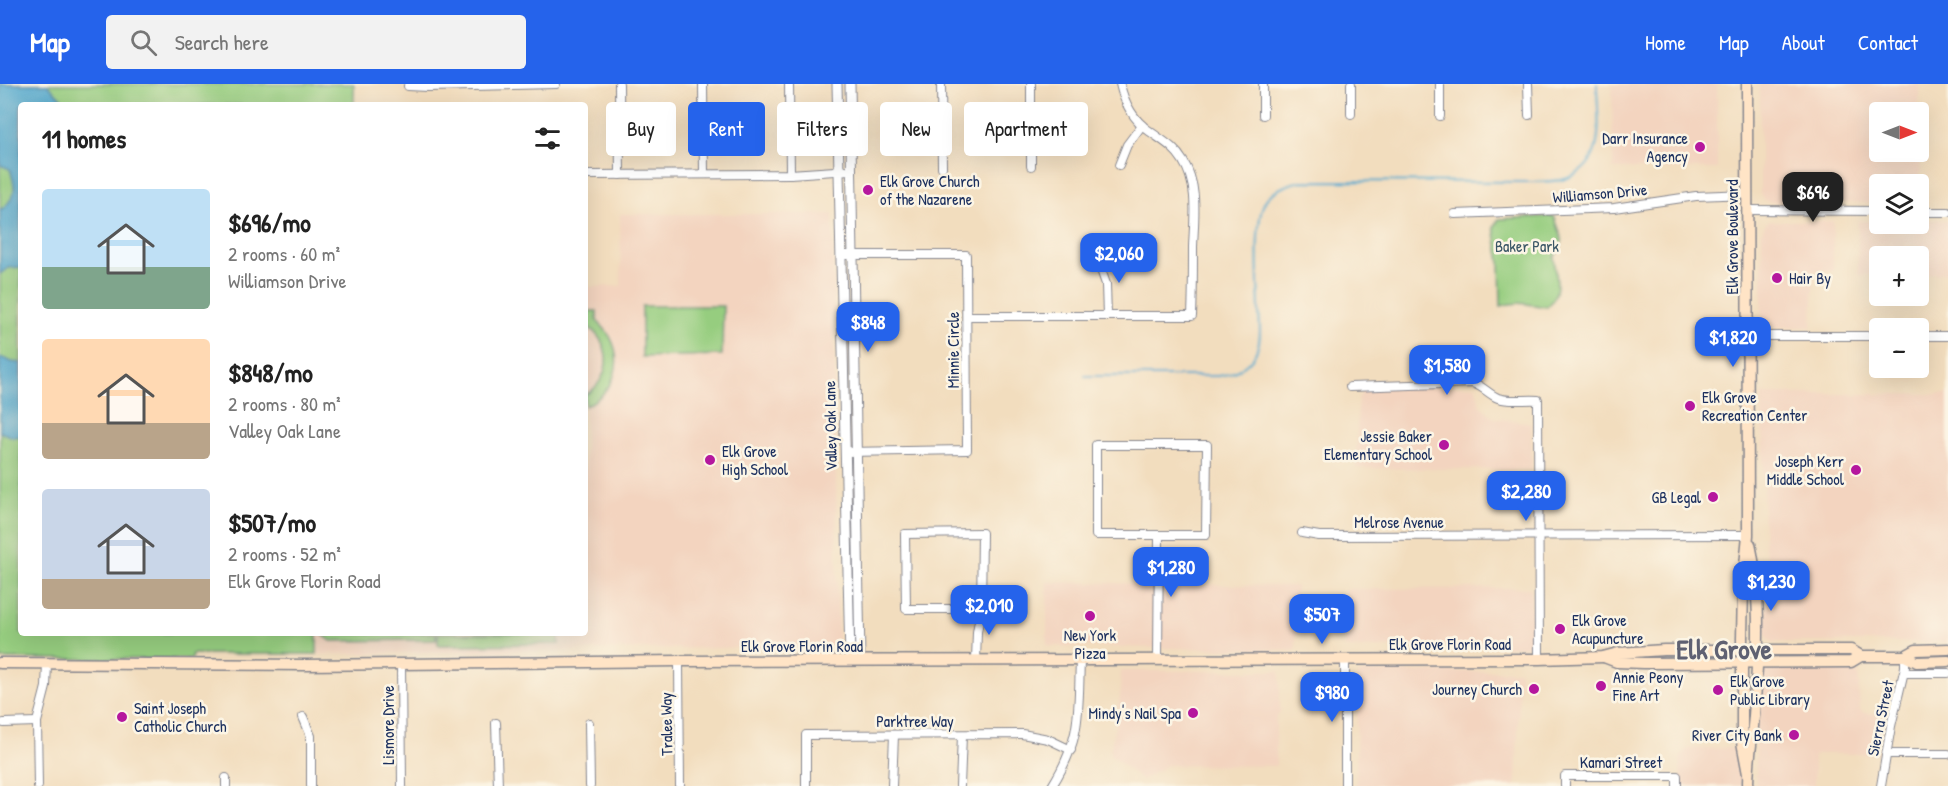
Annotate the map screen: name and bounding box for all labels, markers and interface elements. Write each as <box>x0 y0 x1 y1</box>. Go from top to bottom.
search box <box>106 15 526 69</box>
text: Map <box>30 23 70 61</box>
icon: search <box>127 26 160 59</box>
text: Search here <box>175 27 269 57</box>
text: Home <box>1645 28 1686 57</box>
text: Map <box>1719 28 1749 57</box>
text: About <box>1782 28 1825 57</box>
text: Contact <box>1858 28 1918 57</box>
chip: Buy <box>606 102 676 156</box>
chip: Rent <box>688 102 765 156</box>
chip: Filters <box>777 102 868 156</box>
chip: New <box>880 102 952 156</box>
chip: Apartment <box>964 102 1088 156</box>
north arrow <box>1869 102 1929 162</box>
map controls <box>1869 102 1929 378</box>
text: 11 homes <box>42 121 126 156</box>
icon: filters <box>531 122 564 155</box>
place label: Darr Insurance Agency <box>1602 127 1689 167</box>
marker: Darr Insurance Agency <box>1693 140 1707 154</box>
place label: Elk Grove Church of the Nazarene <box>880 170 980 210</box>
pin: $696 <box>1777 172 1849 223</box>
button: layers <box>1869 174 1929 234</box>
street label: Williamson Drive <box>1552 178 1649 208</box>
text: $696 <box>1796 178 1830 205</box>
street label: Elk Grove Boulevard <box>1721 179 1743 295</box>
marker: Elk Grove Church of the Nazarene <box>861 183 875 197</box>
text: $696/mo <box>228 205 311 240</box>
icon: home <box>90 213 162 285</box>
pin: $2,060 <box>1070 233 1168 284</box>
park label: Baker Park <box>1495 235 1559 257</box>
text: $2,060 <box>1094 239 1144 266</box>
text: 2 rooms · 60 m² <box>228 240 340 267</box>
button: + <box>1869 246 1929 306</box>
text: Williamson Drive <box>228 267 346 294</box>
place label: Hair By <box>1789 267 1831 289</box>
marker: Hair By <box>1770 271 1784 285</box>
pin: $848 <box>832 302 904 353</box>
text: $848 <box>851 308 885 335</box>
street label: Minnie Circle <box>942 311 964 388</box>
pin: $1,820 <box>1684 317 1782 368</box>
button: − <box>1869 318 1929 378</box>
text: $1,820 <box>1709 323 1757 350</box>
pin: $1,580 <box>1398 345 1496 396</box>
text: $1,580 <box>1423 351 1471 378</box>
text: $848/mo <box>228 355 313 390</box>
icon: home <box>90 363 162 435</box>
street label: Valley Oak Lane <box>818 380 842 471</box>
place label: Elk Grove Recreation Center <box>1702 386 1808 426</box>
text: 2 rooms · 80 m² <box>228 390 341 417</box>
marker: Elk Grove Recreation Center <box>1683 399 1697 413</box>
text: Valley Oak Lane <box>228 417 341 444</box>
place label: Jessie Baker Elementary School <box>1324 425 1433 465</box>
marker: Jessie Baker Elementary School <box>1437 438 1451 452</box>
place label: Elk Grove High School <box>722 440 789 480</box>
place label: Joseph Kerr Middle School <box>1767 450 1845 490</box>
marker: Elk Grove High School <box>703 453 717 467</box>
marker: Joseph Kerr Middle School <box>1849 463 1863 477</box>
pin: $2,280 <box>1477 471 1575 522</box>
text: $2,280 <box>1501 477 1551 504</box>
place label: GB Legal <box>1652 486 1702 508</box>
marker: GB Legal <box>1706 490 1720 504</box>
text: $507/mo <box>228 505 316 540</box>
street label: Melrose Avenue <box>1354 511 1444 533</box>
icon: home <box>90 513 162 585</box>
text: 2 rooms · 52 m² <box>228 540 341 567</box>
pin: $1,280 <box>1122 547 1220 598</box>
text: $1,280 <box>1147 553 1195 580</box>
pin: $1,230 <box>1722 561 1820 612</box>
text: Elk Grove Florin Road <box>228 567 380 594</box>
text: $1,230 <box>1747 567 1795 594</box>
pin: $2,010 <box>940 585 1038 636</box>
text: $2,010 <box>965 591 1013 618</box>
pin: $507 <box>1286 594 1358 645</box>
text: $507 <box>1303 600 1341 627</box>
marker: New York Pizza <box>1083 609 1097 623</box>
place label: Elk Grove Acupuncture <box>1572 609 1644 649</box>
marker: Elk Grove Acupuncture <box>1553 622 1567 636</box>
place label: New York Pizza <box>1064 624 1116 664</box>
district label: Elk Grove <box>1676 630 1773 668</box>
street label: Elk Grove Florin Road <box>1389 633 1511 655</box>
street label: Elk Grove Florin Road <box>741 635 863 657</box>
place label: Annie Peony Fine Art <box>1612 666 1684 706</box>
place label: Elk Grove Public Library <box>1730 670 1810 710</box>
pin: $980 <box>1296 672 1368 723</box>
text: $980 <box>1314 678 1350 705</box>
place label: Journey Church <box>1432 678 1522 700</box>
street label: Sierra Street <box>1861 678 1899 758</box>
marker: Annie Peony Fine Art <box>1594 679 1608 693</box>
marker: Journey Church <box>1527 682 1541 696</box>
marker: Elk Grove Public Library <box>1711 683 1725 697</box>
street label: Lismore Drive <box>377 685 399 765</box>
street label: Tralee Way <box>654 692 678 756</box>
place label: Saint Joseph Catholic Church <box>134 697 227 737</box>
place label: Mindy's Nail Spa <box>1088 702 1181 724</box>
marker: Mindy's Nail Spa <box>1186 706 1200 720</box>
marker: Saint Joseph Catholic Church <box>115 710 129 724</box>
street label: Parktree Way <box>876 710 954 732</box>
place label: River City Bank <box>1692 724 1782 746</box>
marker: River City Bank <box>1787 728 1801 742</box>
street label: Kamari Street <box>1580 751 1663 773</box>

